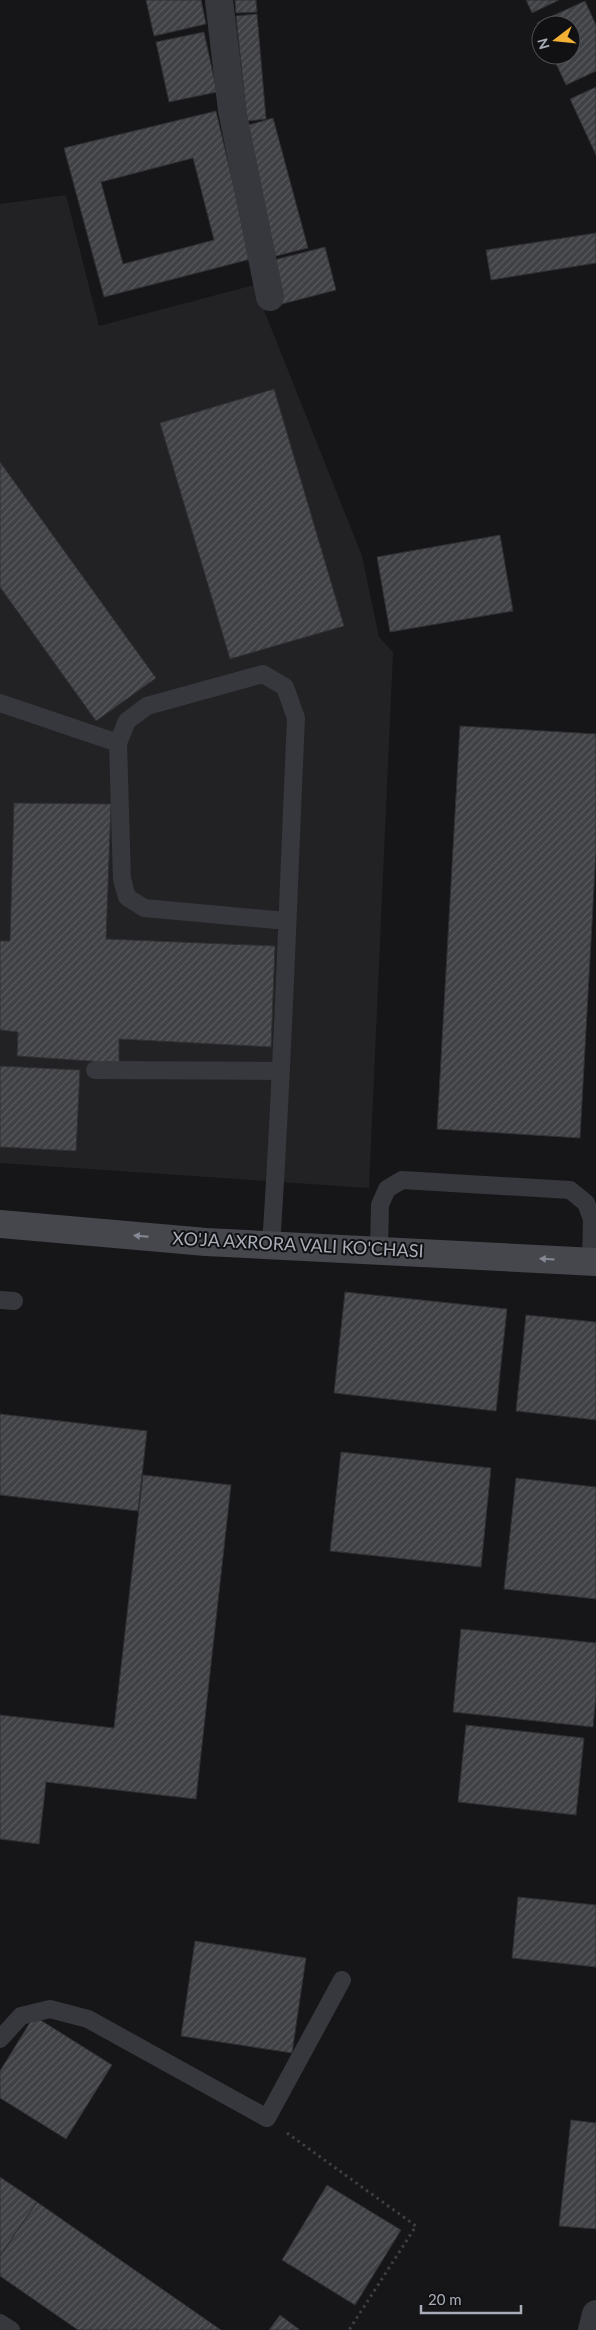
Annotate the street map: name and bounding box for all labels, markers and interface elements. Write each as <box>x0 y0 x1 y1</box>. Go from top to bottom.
north arrow <box>531 15 581 65</box>
text: N <box>533 36 553 51</box>
street label: XO'JA AXRORA VALI KO'CHASI <box>172 1226 424 1262</box>
one-way arrow <box>132 1232 148 1240</box>
one-way arrow <box>539 1255 555 1263</box>
scale bar <box>421 2282 521 2314</box>
text: 20 m <box>428 2290 462 2308</box>

